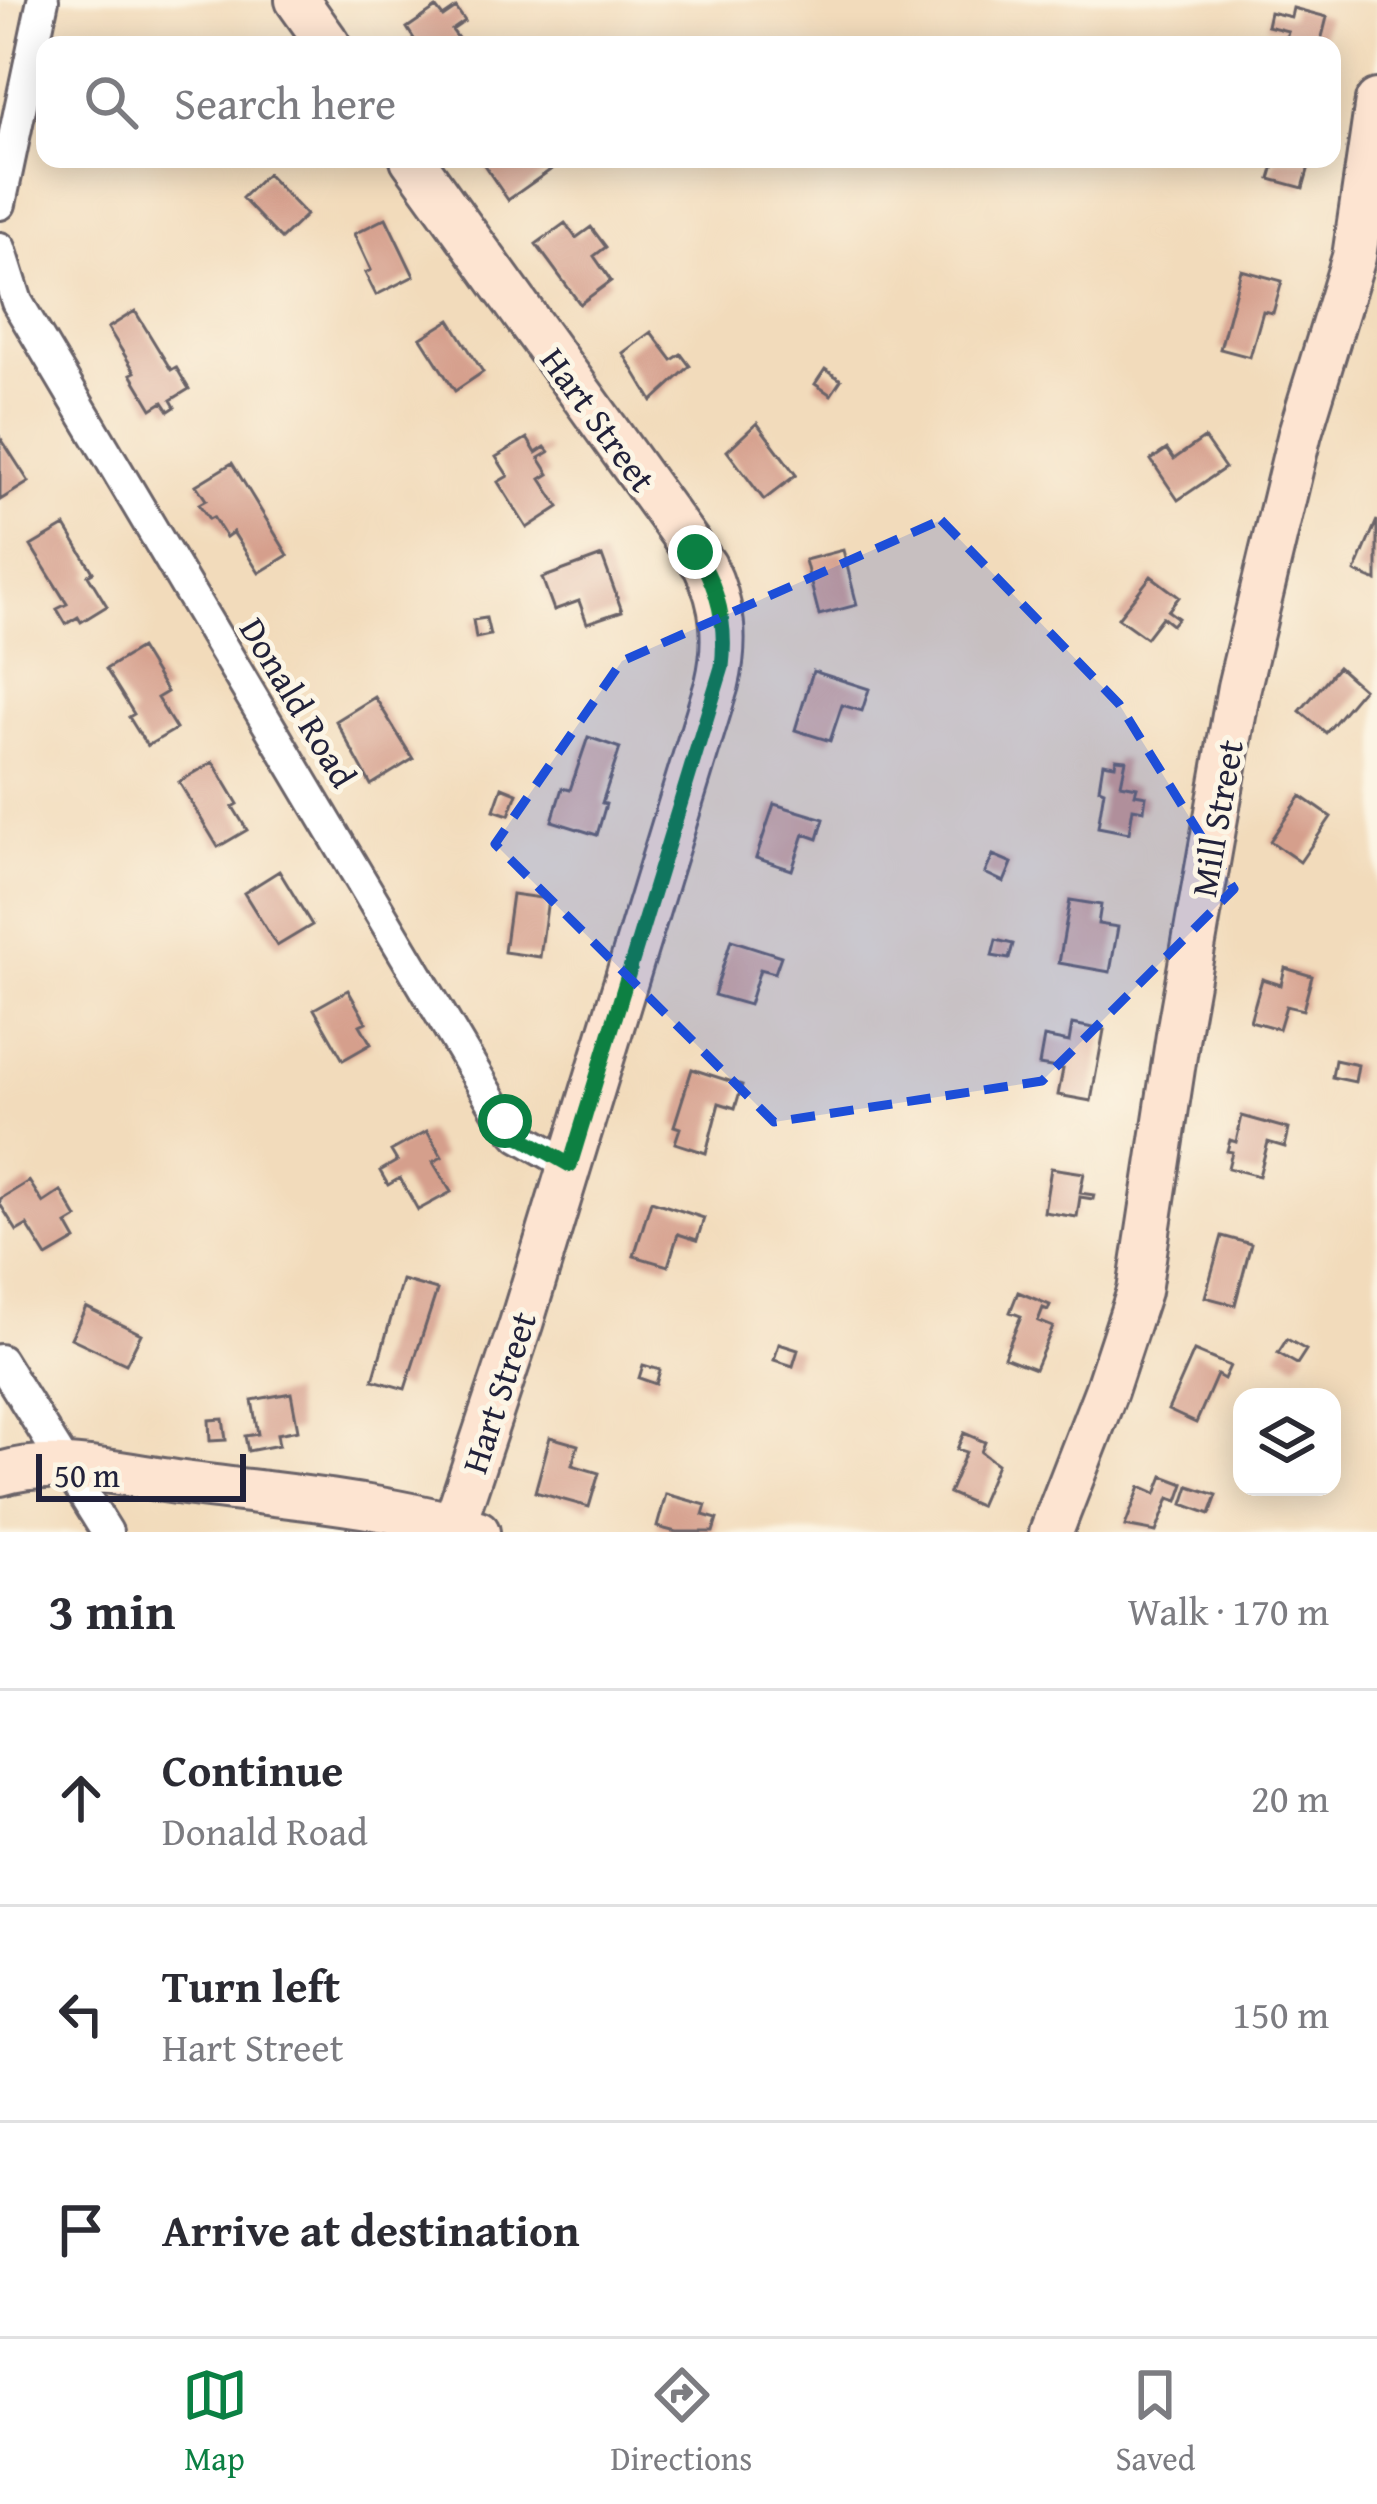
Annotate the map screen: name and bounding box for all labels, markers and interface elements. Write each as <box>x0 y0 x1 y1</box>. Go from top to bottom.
search box <box>36 36 1341 168</box>
icon: search <box>78 69 144 135</box>
text: Search here <box>174 70 396 135</box>
street label: Hart Street <box>528 336 670 503</box>
route end <box>668 525 722 579</box>
street label: Donald Road <box>227 607 371 797</box>
street label: Mill Street <box>1176 735 1256 901</box>
route start <box>478 1094 532 1148</box>
street label: Hart Street <box>447 1304 549 1480</box>
map controls <box>1233 1388 1341 1496</box>
button: layers <box>1233 1388 1341 1496</box>
scale bar <box>36 1448 246 1501</box>
text: 50 m <box>54 1451 120 1499</box>
text: 3 min <box>48 1573 175 1648</box>
text: Walk · 170 m <box>1128 1582 1329 1639</box>
text: Continue <box>162 1737 343 1802</box>
icon: ahead <box>48 1765 114 1831</box>
text: 20 m <box>1251 1769 1329 1826</box>
text: Donald Road <box>162 1802 368 1859</box>
text: Turn left <box>162 1953 340 2018</box>
icon: left <box>48 1981 114 2047</box>
text: 150 m <box>1232 1985 1329 2042</box>
text: Hart Street <box>162 2018 343 2075</box>
icon: arrive <box>48 2197 114 2263</box>
text: Arrive at destination <box>162 2197 580 2262</box>
tab: Map <box>182 2362 248 2482</box>
tab: Directions <box>611 2362 752 2482</box>
tab: Saved <box>1116 2362 1195 2482</box>

